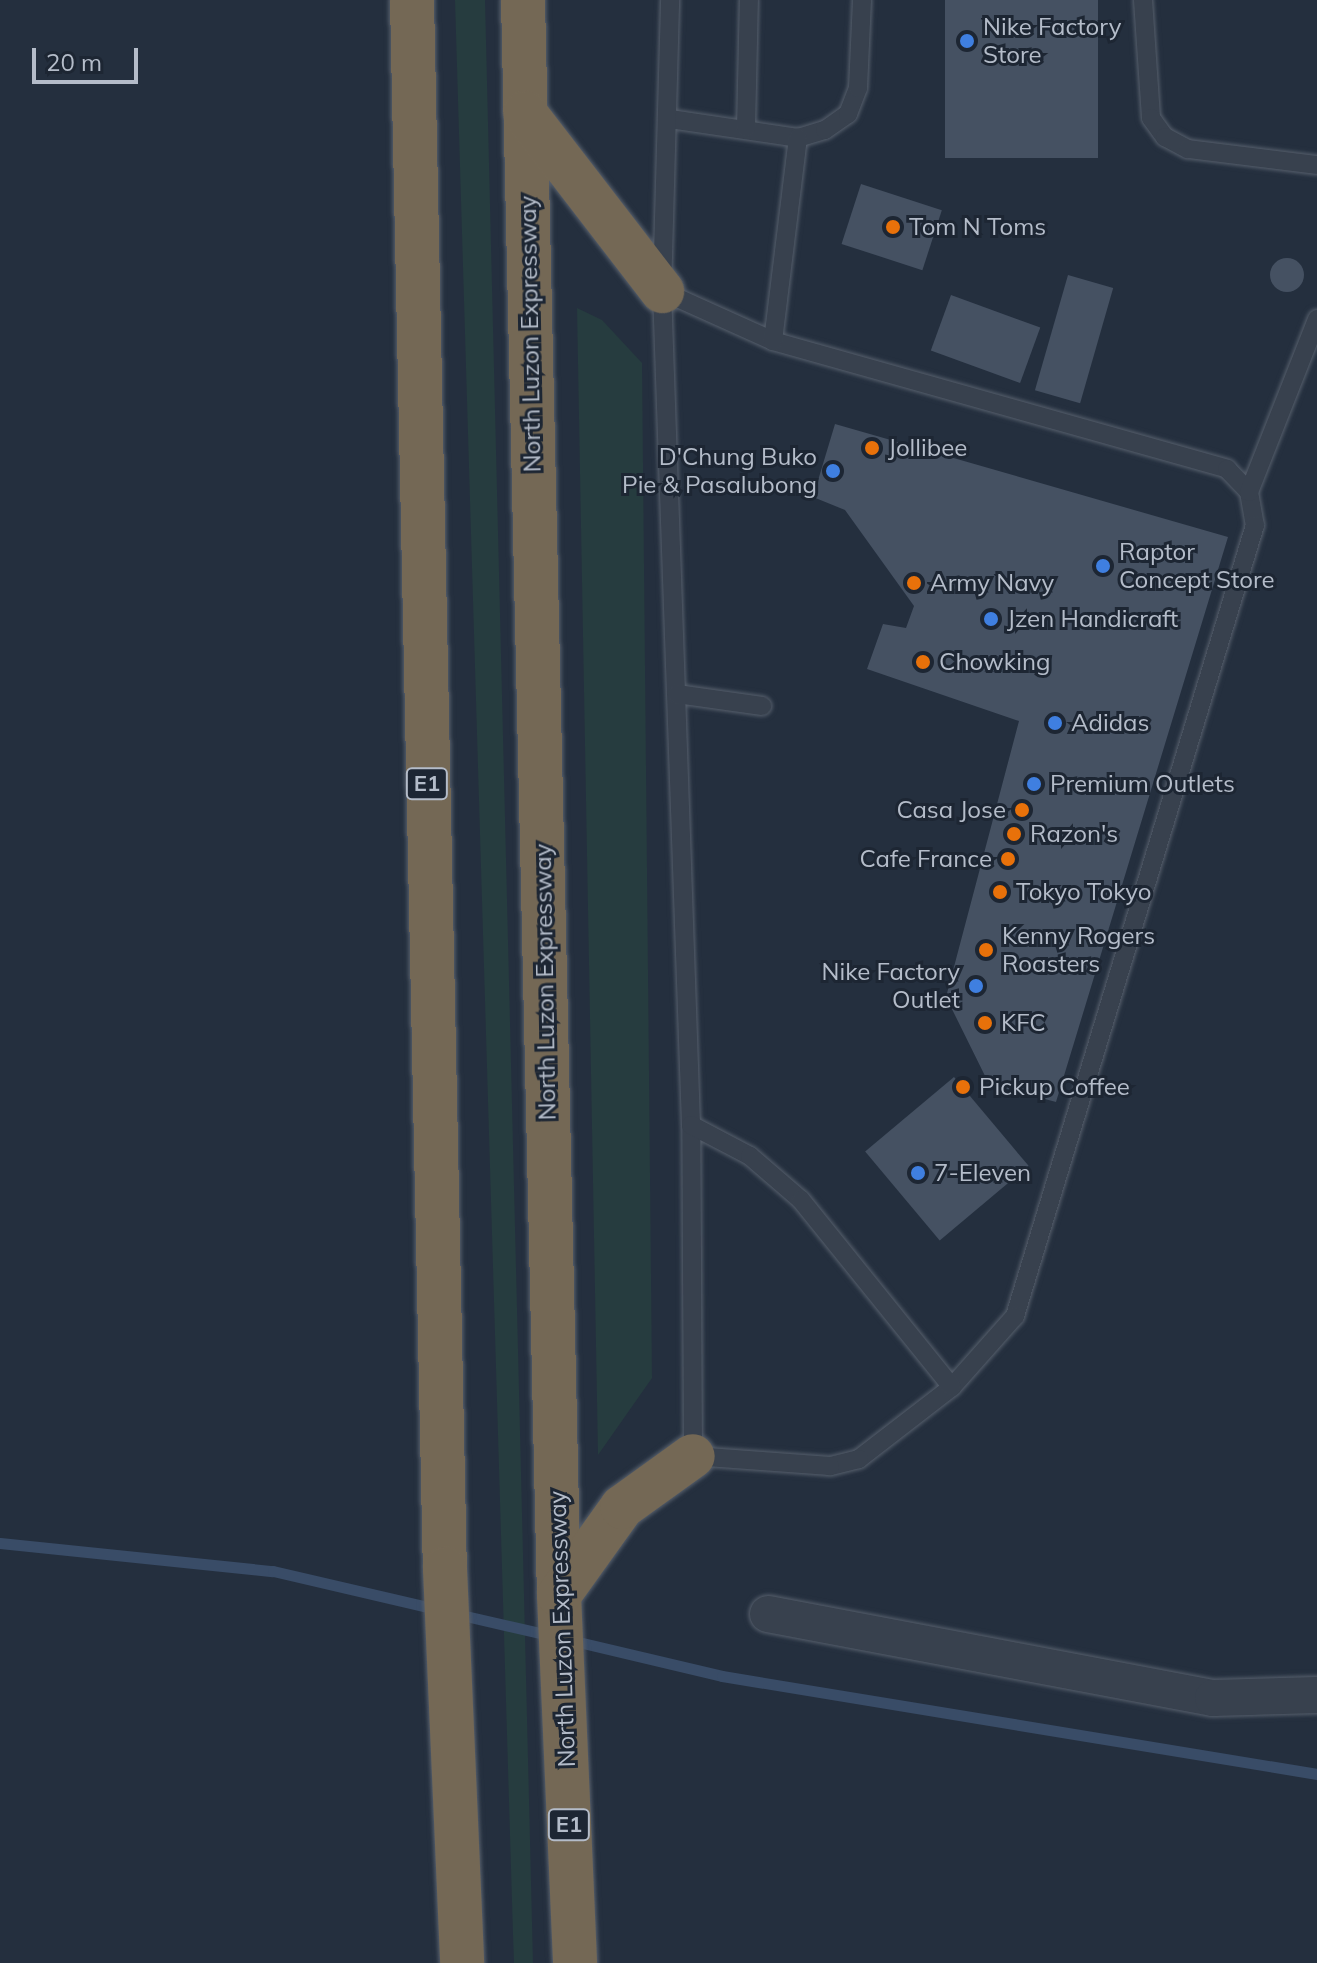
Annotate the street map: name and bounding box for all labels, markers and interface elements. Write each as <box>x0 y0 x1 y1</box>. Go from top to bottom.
place label: Nike Factory Store <box>983 13 1121 69</box>
scale bar <box>36 32 142 82</box>
marker: Nike Factory Store <box>958 32 976 50</box>
text: 20 m <box>46 47 102 77</box>
street label: North Luzon Expressway <box>513 195 547 473</box>
place label: Tom N Toms <box>909 213 1046 241</box>
marker: Tom N Toms <box>884 218 902 236</box>
place label: Jollibee <box>888 434 967 462</box>
marker: Jollibee <box>863 439 881 457</box>
place label: D'Chung Buko Pie & Pasalubong <box>622 443 817 499</box>
marker: D'Chung Buko Pie & Pasalubong <box>824 462 842 480</box>
place label: Raptor Concept Store <box>1119 538 1274 594</box>
marker: Raptor Concept Store <box>1094 557 1112 575</box>
place label: Army Navy <box>930 569 1054 597</box>
marker: Army Navy <box>905 574 923 592</box>
place label: Jzen Handicraft <box>1007 605 1178 633</box>
marker: Jzen Handicraft <box>982 610 1000 628</box>
place label: Chowking <box>939 648 1050 676</box>
marker: Chowking <box>914 653 932 671</box>
place label: Adidas <box>1071 709 1149 737</box>
marker: Adidas <box>1046 714 1064 732</box>
road number: E1 <box>405 766 449 802</box>
place label: Premium Outlets <box>1050 770 1235 798</box>
marker: Premium Outlets <box>1025 775 1043 793</box>
place label: Casa Jose <box>896 796 1006 824</box>
marker: Casa Jose <box>1013 801 1031 819</box>
place label: Razon's <box>1030 820 1118 848</box>
marker: Razon's <box>1005 825 1023 843</box>
street label: North Luzon Expressway <box>528 843 562 1121</box>
place label: Cafe France <box>859 845 992 873</box>
marker: Cafe France <box>999 850 1017 868</box>
place label: Tokyo Tokyo <box>1016 878 1151 906</box>
marker: Tokyo Tokyo <box>991 883 1009 901</box>
place label: Kenny Rogers Roasters <box>1002 922 1155 978</box>
marker: Kenny Rogers Roasters <box>977 941 995 959</box>
place label: Nike Factory Outlet <box>822 958 960 1014</box>
marker: Nike Factory Outlet <box>967 977 985 995</box>
place label: KFC <box>1001 1009 1046 1037</box>
marker: KFC <box>976 1014 994 1032</box>
place label: Pickup Coffee <box>979 1073 1130 1101</box>
marker: Pickup Coffee <box>954 1078 972 1096</box>
place label: 7-Eleven <box>934 1159 1031 1187</box>
marker: 7-Eleven <box>909 1164 927 1182</box>
street label: North Luzon Expressway <box>543 1490 581 1768</box>
road number: E1 <box>547 1807 591 1843</box>

